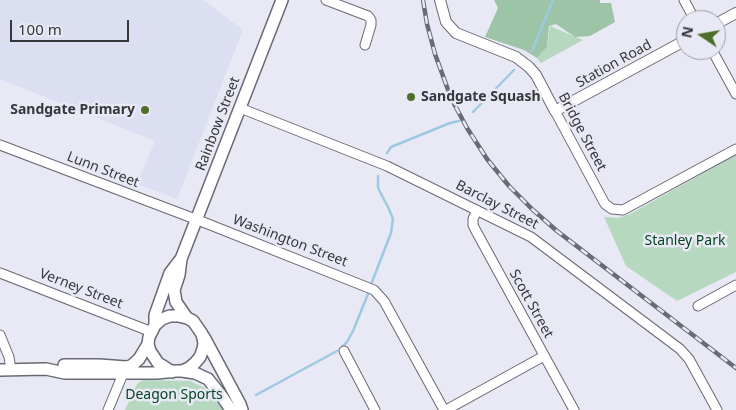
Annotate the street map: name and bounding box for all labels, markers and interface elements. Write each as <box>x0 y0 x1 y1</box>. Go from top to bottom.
scale bar <box>12 10 131 42</box>
north arrow <box>676 10 726 60</box>
text: 100 m <box>18 19 62 39</box>
text: N <box>676 24 697 40</box>
street label: Station Road <box>573 36 655 92</box>
street label: Rainbow Street <box>192 75 244 173</box>
place label: Sandgate Squash <box>421 89 541 105</box>
street label: Bridge Street <box>554 90 610 174</box>
marker: Sandgate Squash <box>405 91 417 103</box>
place label: Sandgate Primary <box>10 102 135 118</box>
marker: Sandgate Primary <box>139 104 151 116</box>
street label: Lunn Street <box>65 149 141 191</box>
street label: Barclay Street <box>453 177 541 233</box>
street label: Washington Street <box>230 211 350 271</box>
park label: Stanley Park <box>645 233 725 249</box>
street label: Verney Street <box>37 265 125 313</box>
street label: Scott Street <box>505 267 557 341</box>
park label: Deagon Sports <box>125 387 223 403</box>

